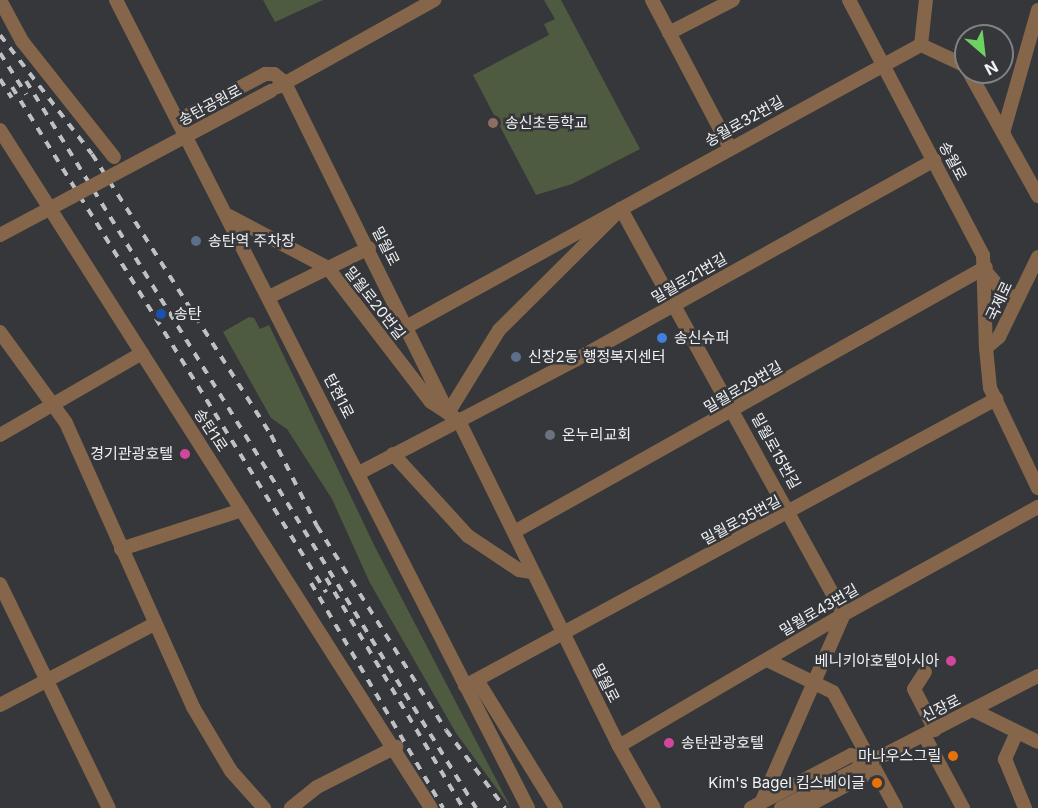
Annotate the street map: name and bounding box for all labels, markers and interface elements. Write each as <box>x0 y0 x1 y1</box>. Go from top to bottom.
north arrow <box>954 24 1014 84</box>
text: N <box>981 56 1002 80</box>
street label: 송탄공원로 <box>175 81 245 129</box>
street label: 송월로32번길 <box>701 92 787 150</box>
place label: 송신초등학교 <box>505 114 588 132</box>
marker: 송신초등학교 <box>486 116 500 130</box>
street label: 송월로 <box>935 138 971 184</box>
street label: 밀월로 <box>369 223 403 269</box>
place label: 송탄역 주차장 <box>208 232 295 250</box>
marker: 송탄역 주차장 <box>189 234 203 248</box>
street label: 밀월로21번길 <box>648 249 730 307</box>
street label: 밀월로20번길 <box>341 263 409 343</box>
street label: 국제로 <box>982 278 1016 324</box>
marker: 송탄 <box>152 305 170 323</box>
place label: 송탄 <box>174 305 202 323</box>
place label: 송신슈퍼 <box>674 329 729 347</box>
marker: 송신슈퍼 <box>655 331 669 345</box>
place label: 신장2동 행정복지센터 <box>528 348 666 366</box>
marker: 신장2동 행정복지센터 <box>509 350 523 364</box>
street label: 밀월로29번길 <box>701 357 785 417</box>
street label: 탄현1로 <box>320 371 358 421</box>
street label: 송탄1로 <box>191 405 231 455</box>
street label: 밀월로15번길 <box>748 410 804 492</box>
place label: 온누리교회 <box>562 426 631 444</box>
marker: 온누리교회 <box>543 428 557 442</box>
place label: 경기관광호텔 <box>90 445 173 463</box>
marker: 경기관광호텔 <box>178 447 192 461</box>
street label: 밀월로35번길 <box>698 492 784 548</box>
street label: 밀월로43번길 <box>776 580 862 640</box>
place label: 베니키아호텔아시아 <box>815 652 939 670</box>
marker: 베니키아호텔아시아 <box>944 654 958 668</box>
street label: 밀월로 <box>589 660 623 706</box>
street label: 신장로 <box>918 691 964 725</box>
place label: 송탄관광호텔 <box>681 734 764 752</box>
marker: 송탄관광호텔 <box>662 736 676 750</box>
place label: 마나우스그릴 <box>858 747 941 765</box>
marker: 마나우스그릴 <box>946 749 960 763</box>
place label: Kim's Bagel 킴스베이글 <box>708 774 865 792</box>
marker: Kim's Bagel 킴스베이글 <box>870 776 884 790</box>

